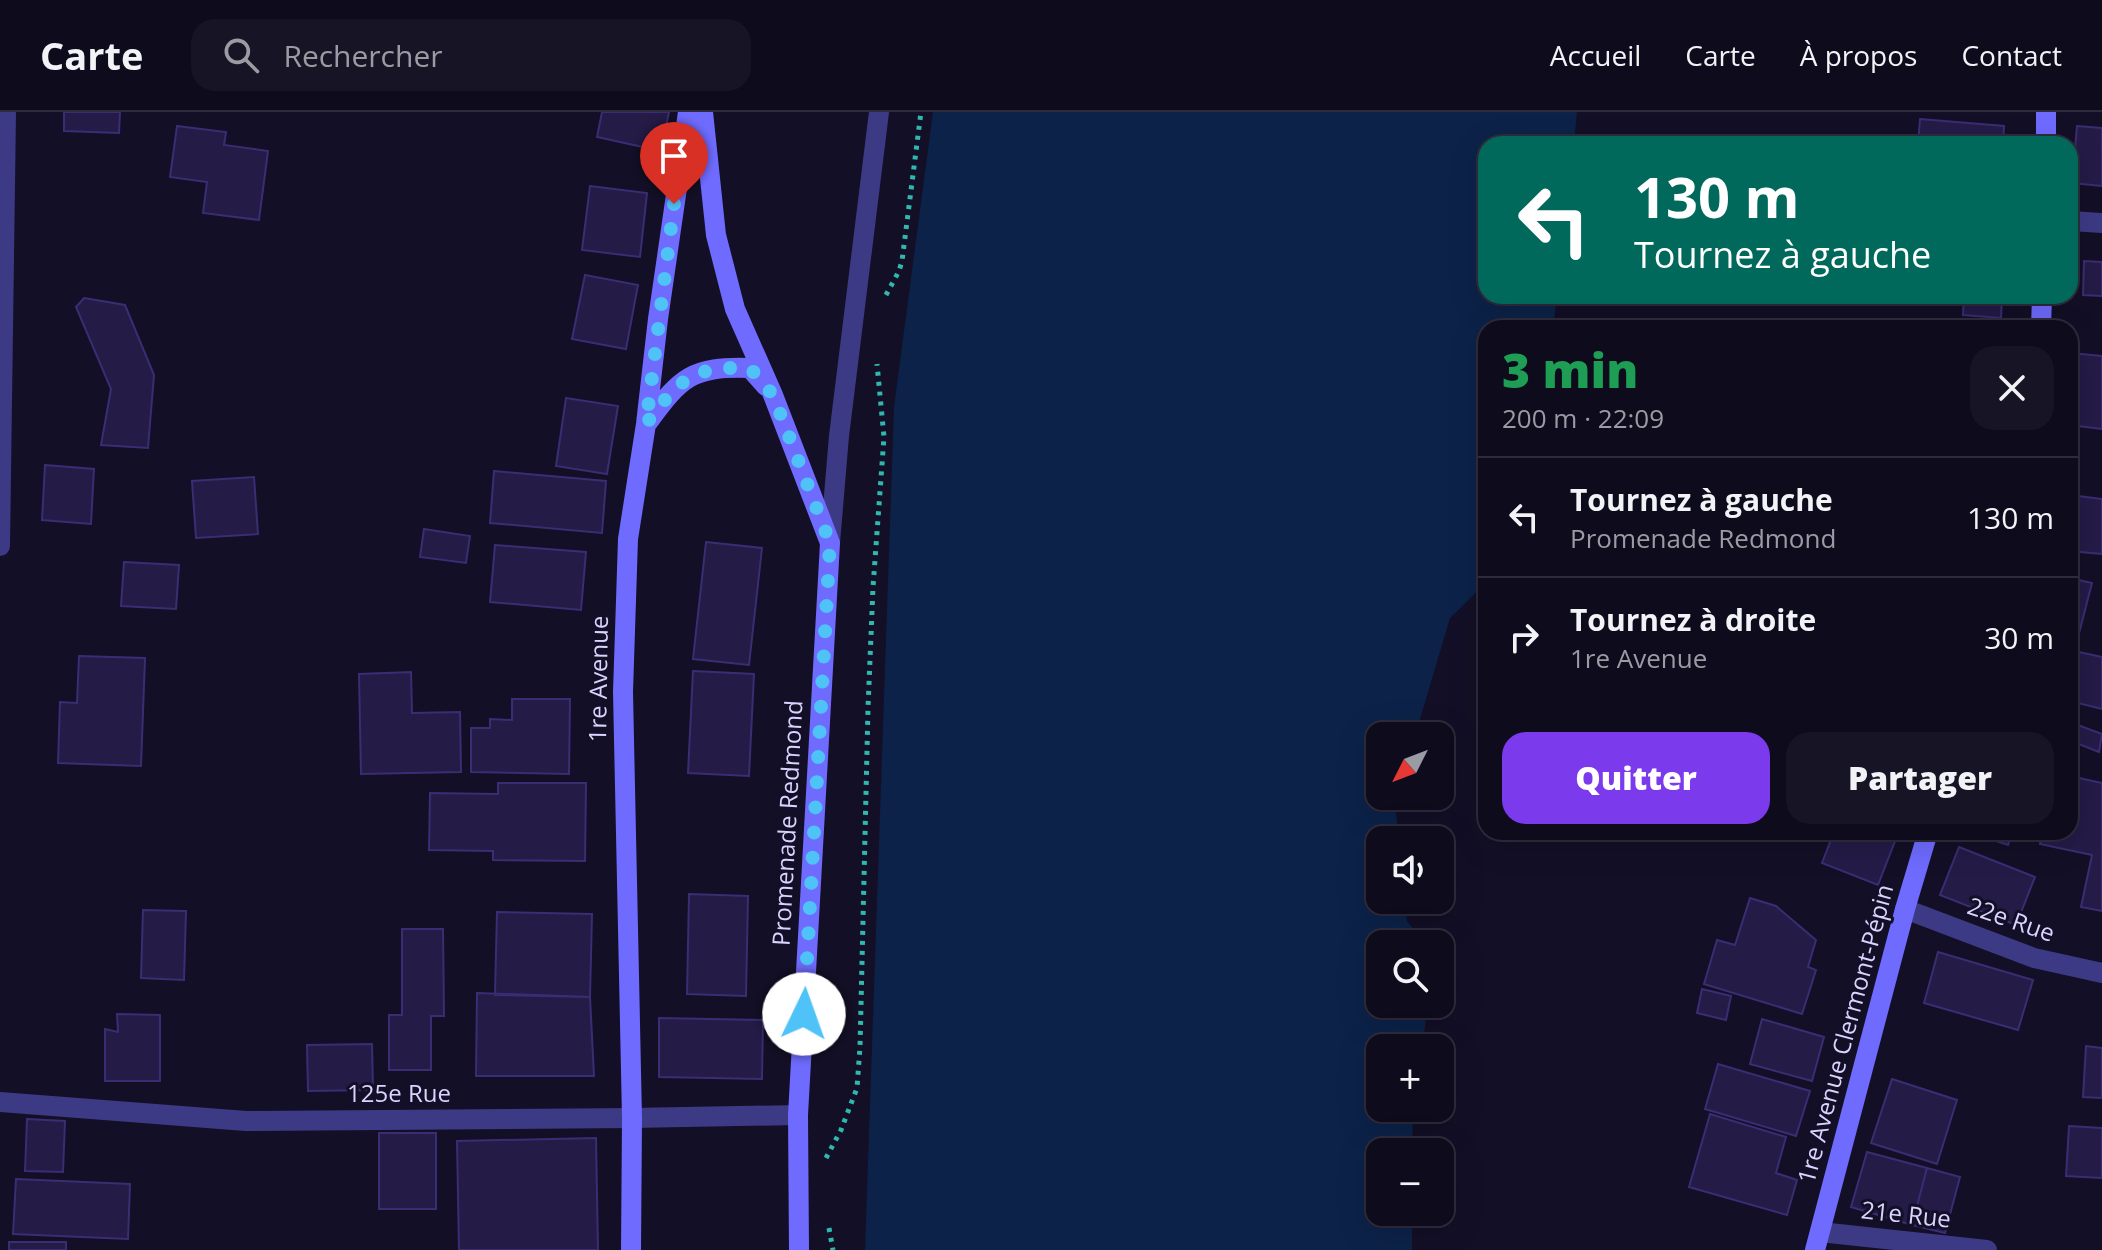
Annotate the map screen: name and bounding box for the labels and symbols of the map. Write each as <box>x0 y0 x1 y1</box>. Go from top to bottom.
pin <box>640 122 708 204</box>
street label: 1re Avenue <box>580 615 615 743</box>
street label: Promenade Redmond <box>764 699 809 947</box>
north arrow <box>1366 722 1454 810</box>
street label: 1re Avenue Clermont-Pépin <box>1789 880 1900 1187</box>
street label: 22e Rue <box>1963 888 2059 949</box>
position arrow <box>762 972 846 1056</box>
street label: 125e Rue <box>347 1076 451 1109</box>
street label: 21e Rue <box>1860 1192 1953 1235</box>

